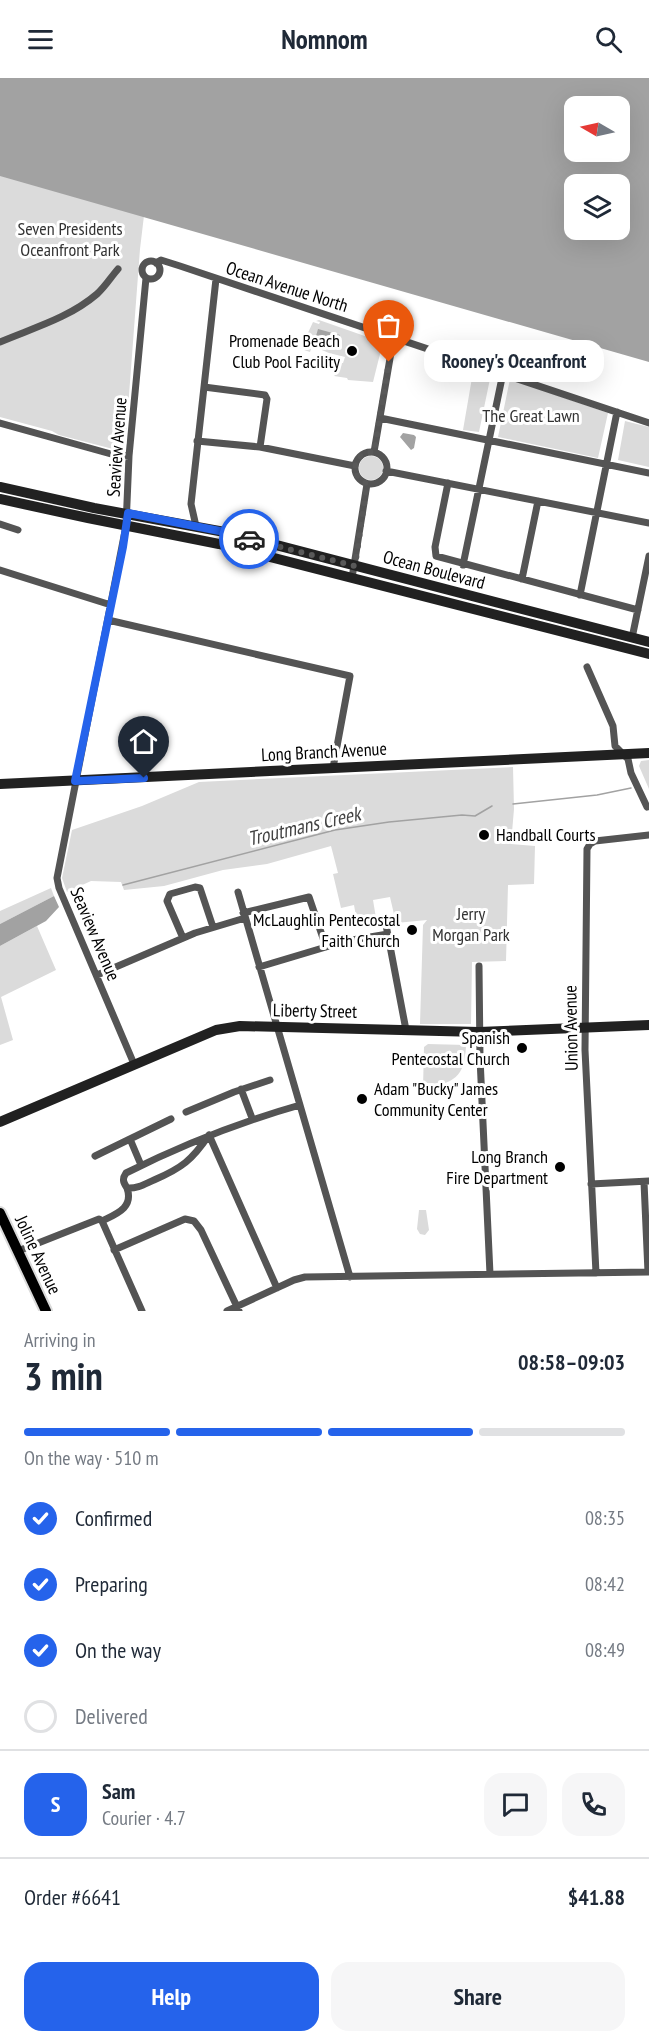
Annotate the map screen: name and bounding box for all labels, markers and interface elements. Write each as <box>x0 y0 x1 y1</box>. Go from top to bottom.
text: Nomnom <box>281 22 368 56</box>
icon: menu <box>24 23 57 56</box>
icon: search <box>592 23 625 56</box>
north arrow <box>564 96 630 162</box>
map controls <box>564 96 630 240</box>
button: layers <box>564 174 630 240</box>
park label: Seven Presidents Oceanfront Park <box>17 217 123 261</box>
street label: Ocean Avenue North <box>223 256 351 317</box>
pin <box>363 300 414 362</box>
icon: bag <box>372 309 405 342</box>
place label: Promenade Beach Club Pool Facility <box>229 329 340 373</box>
callout: Rooney's Oceanfront <box>425 341 605 383</box>
marker: Promenade Beach Club Pool Facility <box>345 344 359 358</box>
text: Rooney's Oceanfront <box>442 348 586 374</box>
street label: Seaview Avenue <box>102 396 131 497</box>
park label: The Great Lawn <box>482 404 580 427</box>
courier <box>219 509 279 569</box>
icon: car <box>233 523 266 556</box>
street label: Ocean Boulevard <box>381 545 488 594</box>
pin <box>118 716 169 778</box>
icon: home <box>127 725 160 758</box>
street label: Long Branch Avenue <box>261 737 387 766</box>
water label: Troutmans Creek <box>245 800 365 852</box>
place label: Handball Courts <box>496 823 596 846</box>
marker: Handball Courts <box>477 828 491 842</box>
street label: Seaview Avenue <box>65 883 126 984</box>
park label: Jerry Morgan Park <box>432 902 510 946</box>
place label: McLaughlin Pentecostal Faith Church <box>253 908 401 952</box>
marker: McLaughlin Pentecostal Faith Church <box>405 923 419 937</box>
street label: Union Avenue <box>558 985 583 1071</box>
street label: Liberty Street <box>273 998 357 1023</box>
place label: Spanish Pentecostal Church <box>392 1026 510 1070</box>
marker: Spanish Pentecostal Church <box>515 1041 529 1055</box>
place label: Adam "Bucky" James Community Center <box>374 1077 498 1121</box>
marker: Adam "Bucky" James Community Center <box>355 1092 369 1106</box>
place label: Long Branch Fire Department <box>446 1145 548 1189</box>
marker: Long Branch Fire Department <box>553 1160 567 1174</box>
street label: Joline Avenue <box>10 1211 67 1298</box>
text: Arriving in <box>24 1327 96 1353</box>
text: 08:58–09:03 <box>518 1348 625 1376</box>
text: 3 min <box>24 1350 103 1401</box>
text: On the way · 510 m <box>24 1445 159 1471</box>
icon: check <box>24 1502 57 1535</box>
text: Confirmed <box>75 1504 152 1532</box>
text: 08:35 <box>585 1505 625 1531</box>
icon: check <box>24 1568 57 1601</box>
text: Preparing <box>75 1570 148 1598</box>
text: 08:42 <box>585 1571 625 1597</box>
icon: check <box>24 1634 57 1667</box>
text: On the way <box>75 1636 161 1664</box>
text: 08:49 <box>585 1637 625 1663</box>
text: Delivered <box>75 1702 148 1730</box>
button: chat <box>484 1773 547 1836</box>
button: phone <box>562 1773 625 1836</box>
text: Sam <box>102 1777 135 1805</box>
text: S <box>51 1790 60 1818</box>
text: Courier · 4.7 <box>102 1805 186 1831</box>
text: Order #6641 <box>24 1883 121 1911</box>
text: $41.88 <box>568 1883 625 1911</box>
button: Help <box>24 1962 319 2031</box>
button: Share <box>331 1962 625 2031</box>

